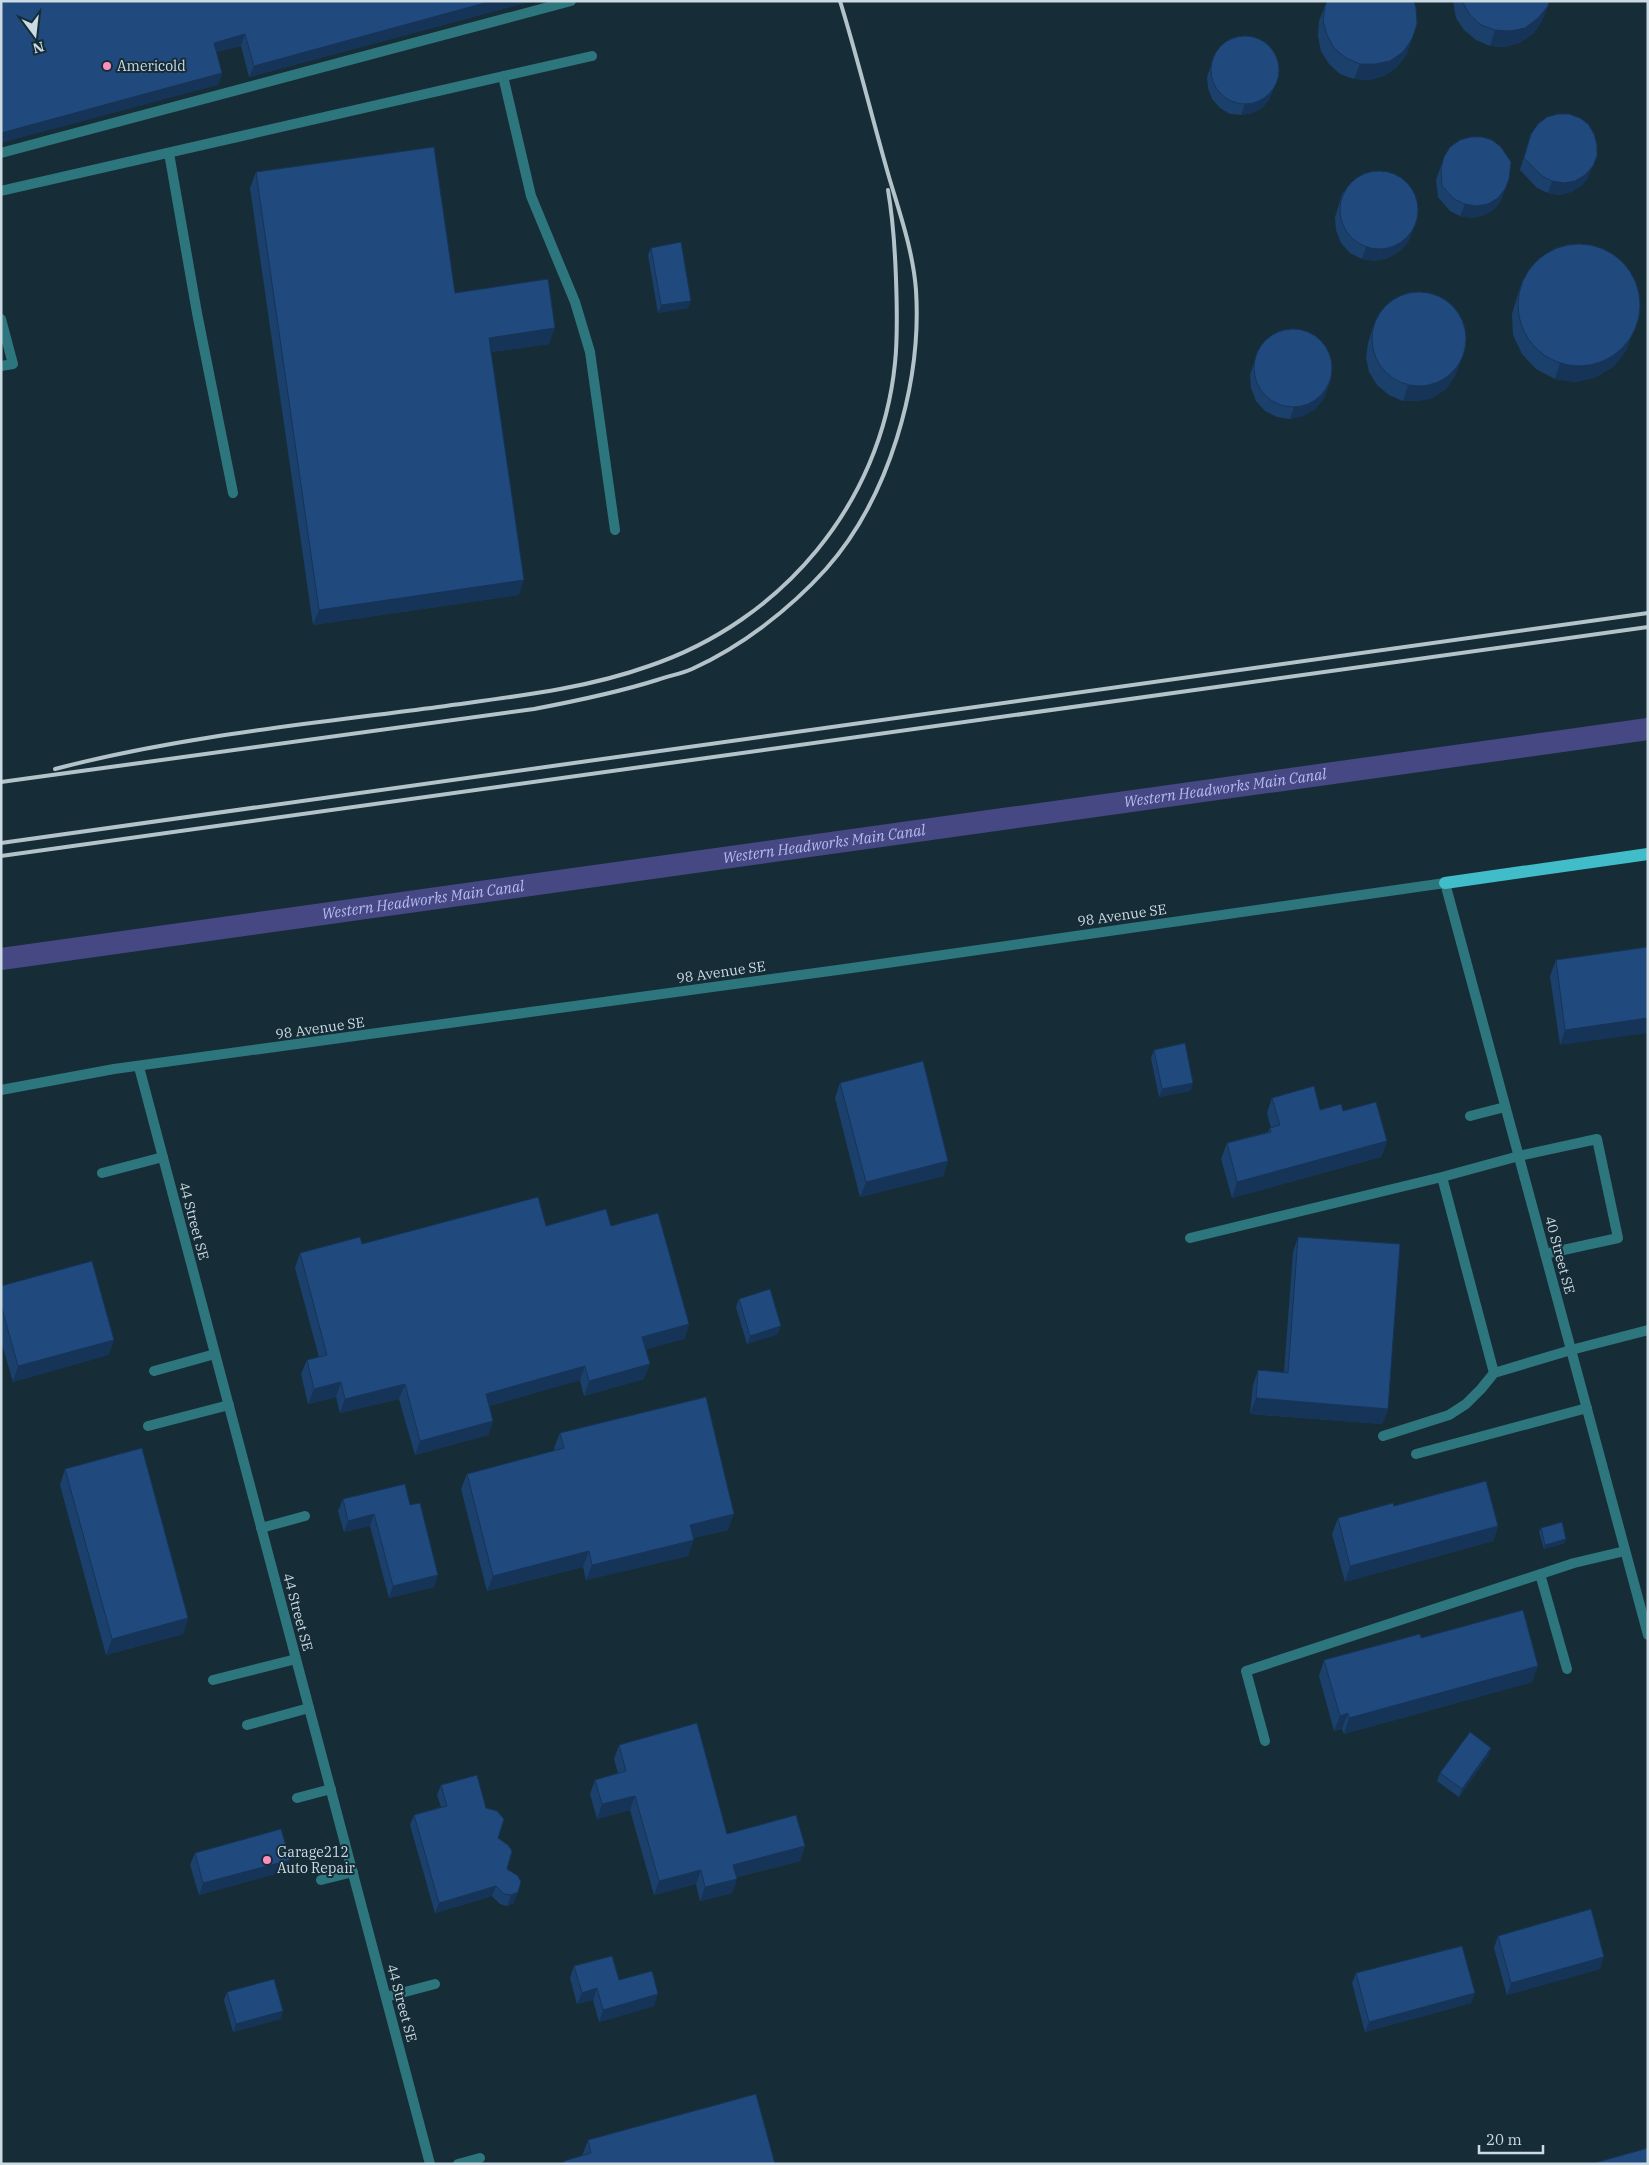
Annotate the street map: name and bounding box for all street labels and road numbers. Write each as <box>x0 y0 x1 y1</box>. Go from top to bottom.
street label: 98 Avenue SE <box>1076 900 1168 930</box>
street label: 98 Avenue SE <box>675 957 767 987</box>
street label: 98 Avenue SE <box>274 1013 366 1043</box>
street label: 44 Street SE <box>175 1180 213 1262</box>
street label: 40 Street SE <box>1541 1214 1579 1296</box>
street label: 44 Street SE <box>279 1571 317 1653</box>
street label: 44 Street SE <box>383 1962 421 2044</box>

